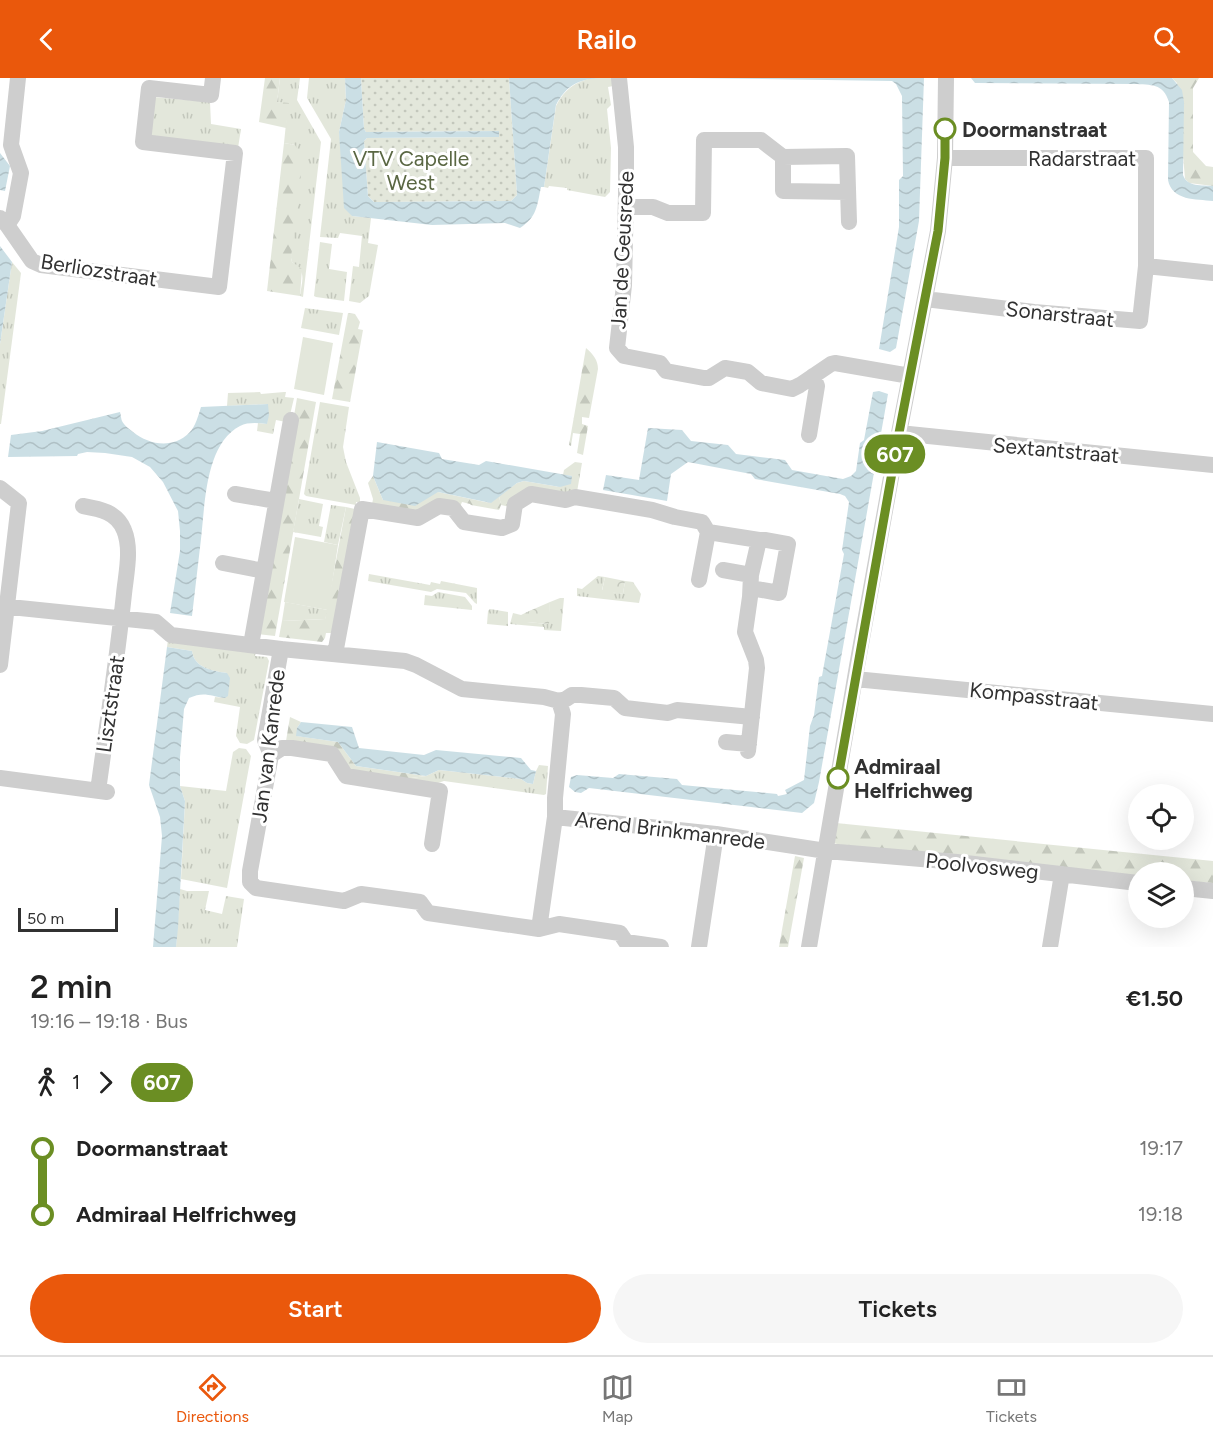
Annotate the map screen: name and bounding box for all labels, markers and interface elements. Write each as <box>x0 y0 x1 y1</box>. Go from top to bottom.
icon: back <box>30 23 63 56</box>
text: Railo <box>576 23 637 56</box>
icon: search <box>1150 23 1183 56</box>
place label: Doormanstraat <box>962 117 1108 142</box>
marker: Doormanstraat <box>934 118 956 140</box>
park label: VTV Capelle West <box>353 146 469 195</box>
street label: Radarstraat <box>1028 146 1136 171</box>
street label: Jan de Geusrede <box>605 170 639 330</box>
street label: Berliozstraat <box>39 248 159 292</box>
street label: Sonarstraat <box>1005 296 1115 332</box>
street label: Sextantstraat <box>992 432 1120 468</box>
line badge: 607 <box>860 434 930 473</box>
text: 607 <box>876 442 914 467</box>
street label: Lisztstraat <box>91 654 129 754</box>
street label: Jan van Kanrede <box>246 668 290 824</box>
street label: Kompasstraat <box>968 677 1100 715</box>
place label: Admiraal Helfrichweg <box>854 754 973 803</box>
marker: Admiraal Helfrichweg <box>827 767 849 789</box>
map controls <box>1128 784 1194 928</box>
button: locate <box>1128 784 1194 850</box>
street label: Arend Brinkmanrede <box>574 806 766 854</box>
street label: Poolvosweg <box>924 848 1040 884</box>
button: layers <box>1128 862 1194 928</box>
scale bar <box>18 905 118 932</box>
text: 50 m <box>27 909 64 928</box>
text: 2 min <box>30 967 112 1006</box>
text: €1.50 <box>1126 985 1183 1012</box>
text: 19:16 – 19:18 · Bus <box>30 1009 188 1033</box>
icon: walk <box>30 1066 63 1099</box>
icon: forward <box>89 1066 122 1099</box>
text: 1 <box>72 1070 80 1094</box>
text: 607 <box>143 1070 181 1095</box>
text: Doormanstraat <box>76 1135 228 1162</box>
text: 19:17 <box>1139 1136 1183 1160</box>
text: Admiraal Helfrichweg <box>76 1201 296 1228</box>
text: 19:18 <box>1138 1202 1183 1226</box>
button: Start <box>30 1274 601 1343</box>
button: Tickets <box>613 1274 1183 1343</box>
tab: Directions <box>176 1371 249 1426</box>
tab: Map <box>601 1371 634 1426</box>
tab: Tickets <box>986 1371 1037 1426</box>

